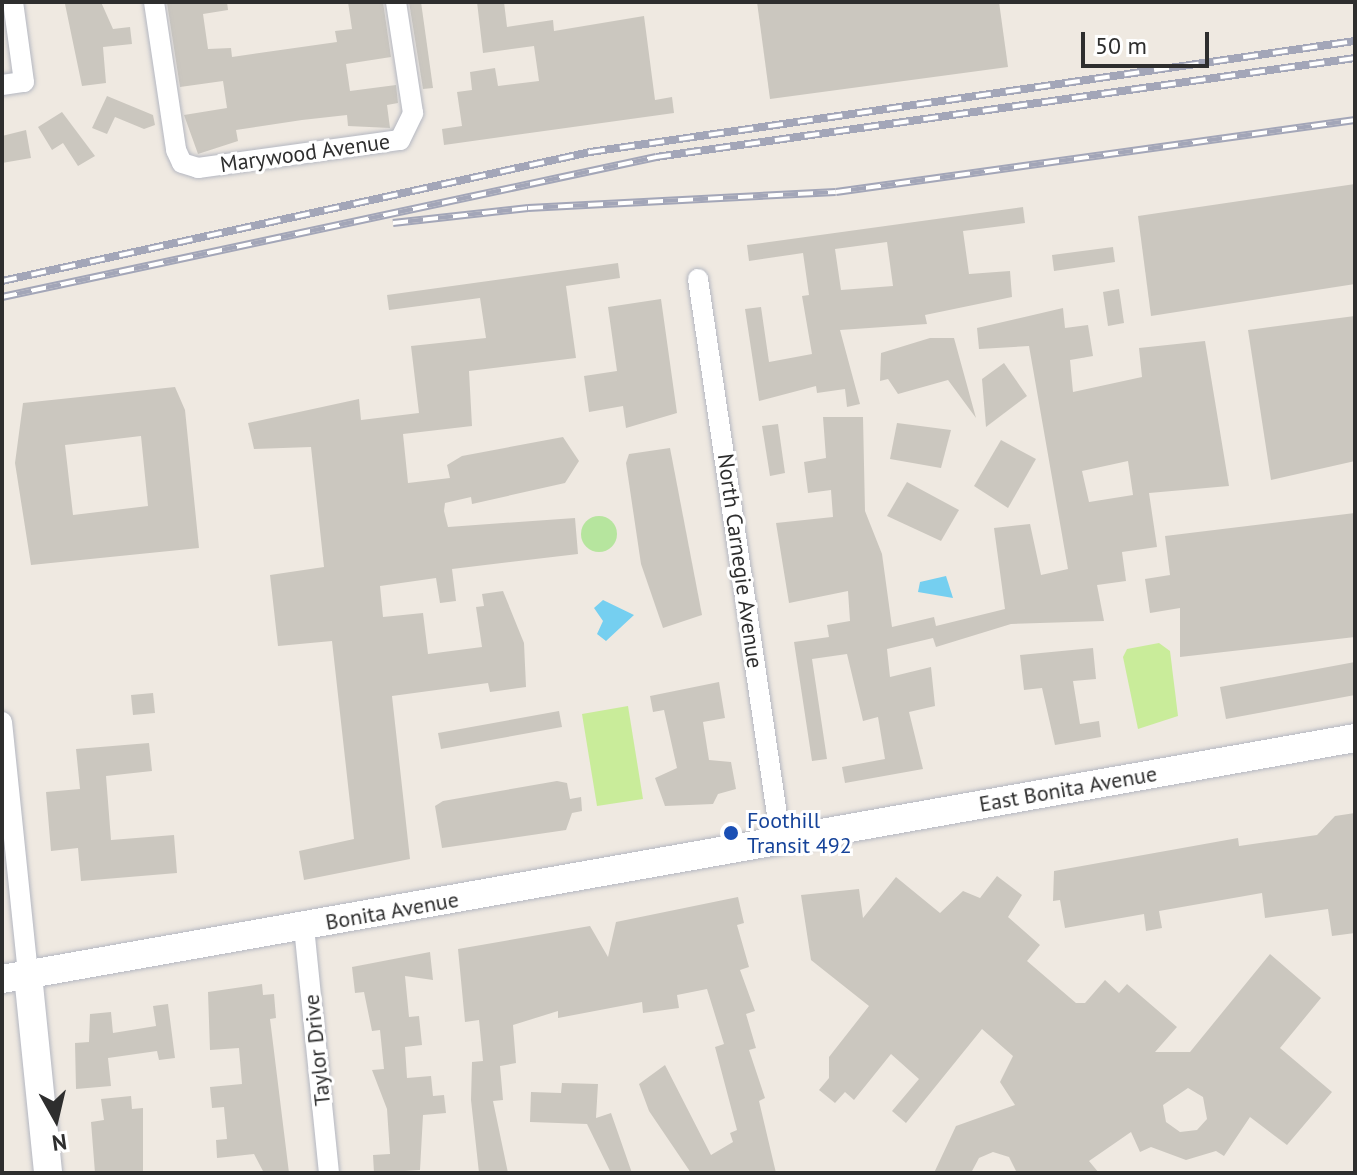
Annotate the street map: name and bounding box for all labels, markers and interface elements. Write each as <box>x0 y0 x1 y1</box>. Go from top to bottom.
scale bar <box>1085 16 1213 66</box>
text: 50 m <box>1095 30 1147 61</box>
street label: Marywood Avenue <box>218 128 392 178</box>
street label: North Carnegie Avenue <box>712 452 768 670</box>
street label: East Bonita Avenue <box>977 760 1159 818</box>
place label: Foothill Transit 492 <box>747 807 852 858</box>
marker: Foothill Transit 492 <box>722 824 740 842</box>
street label: Bonita Avenue <box>323 886 461 936</box>
street label: Taylor Drive <box>298 993 336 1107</box>
north arrow <box>16 1079 96 1159</box>
text: N <box>50 1128 68 1158</box>

